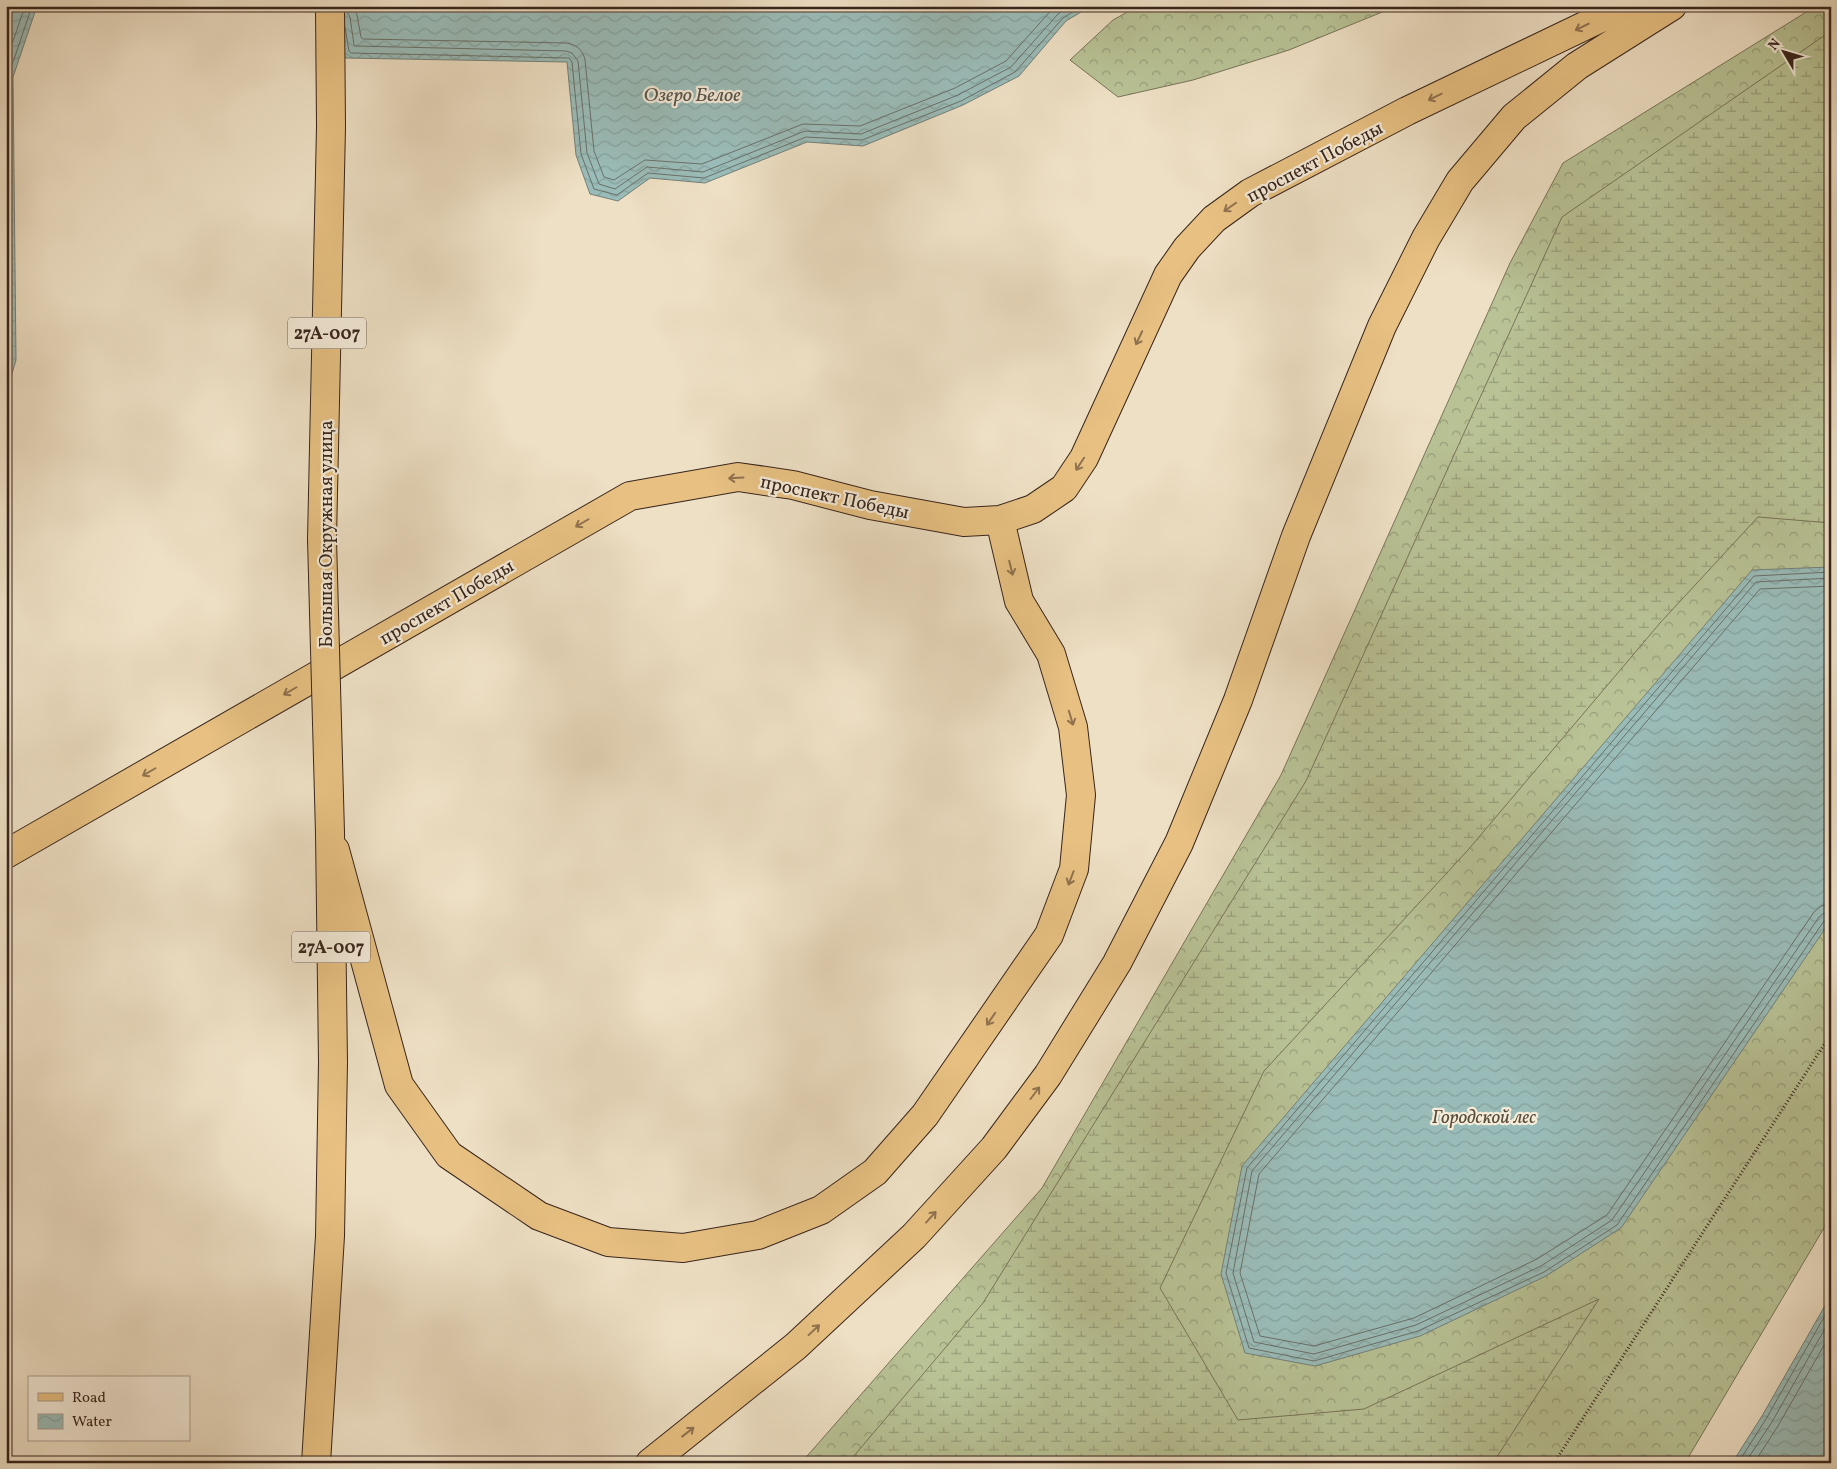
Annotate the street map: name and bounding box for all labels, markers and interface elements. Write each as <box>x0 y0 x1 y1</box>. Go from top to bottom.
one-way arrow <box>1575 23 1590 33</box>
north arrow <box>1760 28 1810 78</box>
text: N <box>1764 35 1786 55</box>
water label: Озеро Белое <box>644 82 741 110</box>
one-way arrow <box>1428 93 1443 103</box>
street label: проспект Победы <box>1242 116 1388 210</box>
one-way arrow <box>1224 202 1238 212</box>
road number: 27А-007 <box>288 317 366 348</box>
one-way arrow <box>1133 330 1143 345</box>
street label: Большая Окружная улица <box>314 420 340 648</box>
one-way arrow <box>1075 457 1085 471</box>
street label: проспект Победы <box>758 469 911 526</box>
one-way arrow <box>728 474 744 483</box>
one-way arrow <box>576 519 590 529</box>
street label: проспект Победы <box>375 554 519 652</box>
one-way arrow <box>1007 559 1016 575</box>
one-way arrow <box>283 687 297 697</box>
one-way arrow <box>1066 709 1076 725</box>
one-way arrow <box>142 768 156 778</box>
one-way arrow <box>1065 870 1075 885</box>
road number: 27А-007 <box>292 932 370 962</box>
one-way arrow <box>986 1012 996 1026</box>
one-way arrow <box>1030 1086 1040 1100</box>
park label: Городской лес <box>1432 1105 1536 1131</box>
one-way arrow <box>925 1211 937 1224</box>
one-way arrow <box>807 1324 820 1336</box>
legend <box>28 1376 190 1442</box>
text: Road <box>72 1388 106 1409</box>
text: Water <box>72 1412 112 1433</box>
one-way arrow <box>681 1427 694 1438</box>

